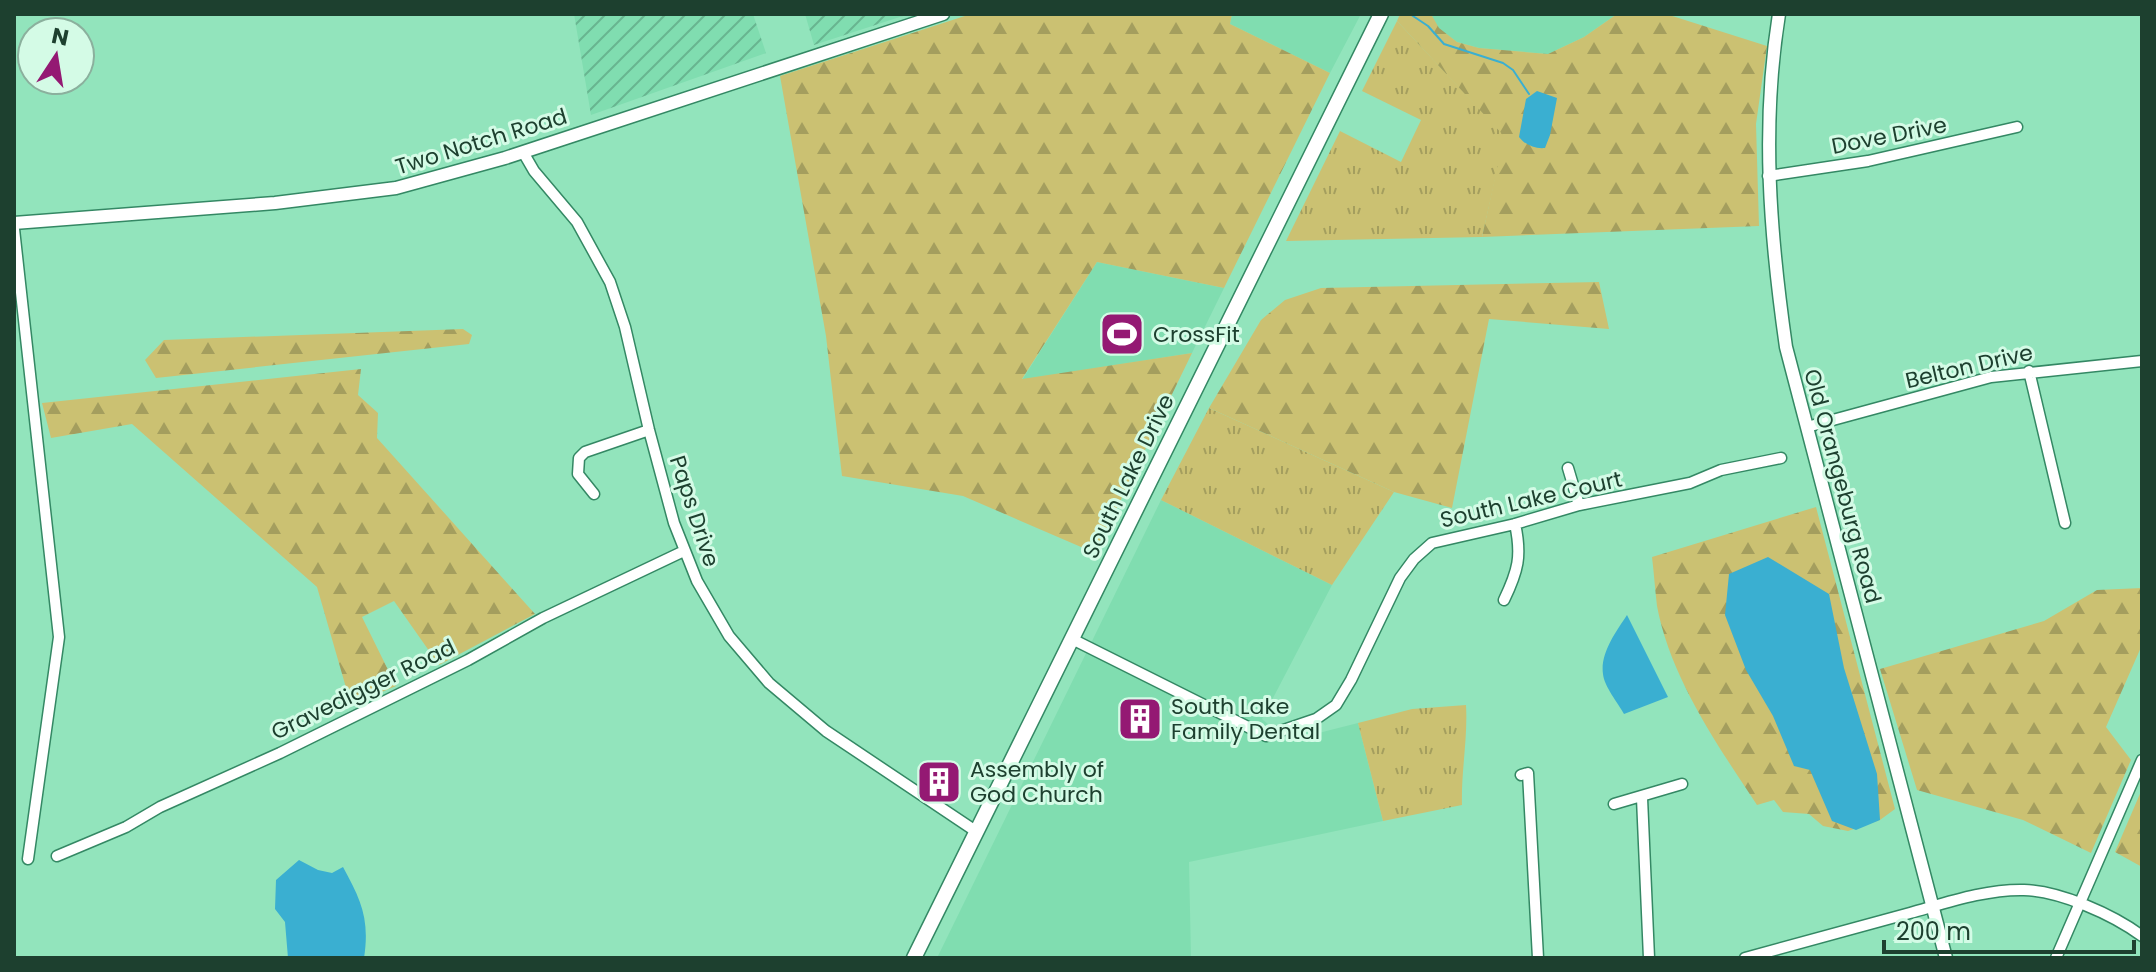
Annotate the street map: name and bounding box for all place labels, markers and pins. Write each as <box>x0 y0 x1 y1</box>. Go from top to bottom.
sports icon: CrossFit <box>1098 310 1146 358</box>
place label: CrossFit <box>1153 319 1240 350</box>
place label: South Lake Family Dental <box>1171 691 1320 747</box>
building icon: South Lake Family Dental <box>1116 695 1164 743</box>
place label: Assembly of God Church <box>970 754 1104 810</box>
building icon: Assembly of God Church <box>915 758 963 806</box>

